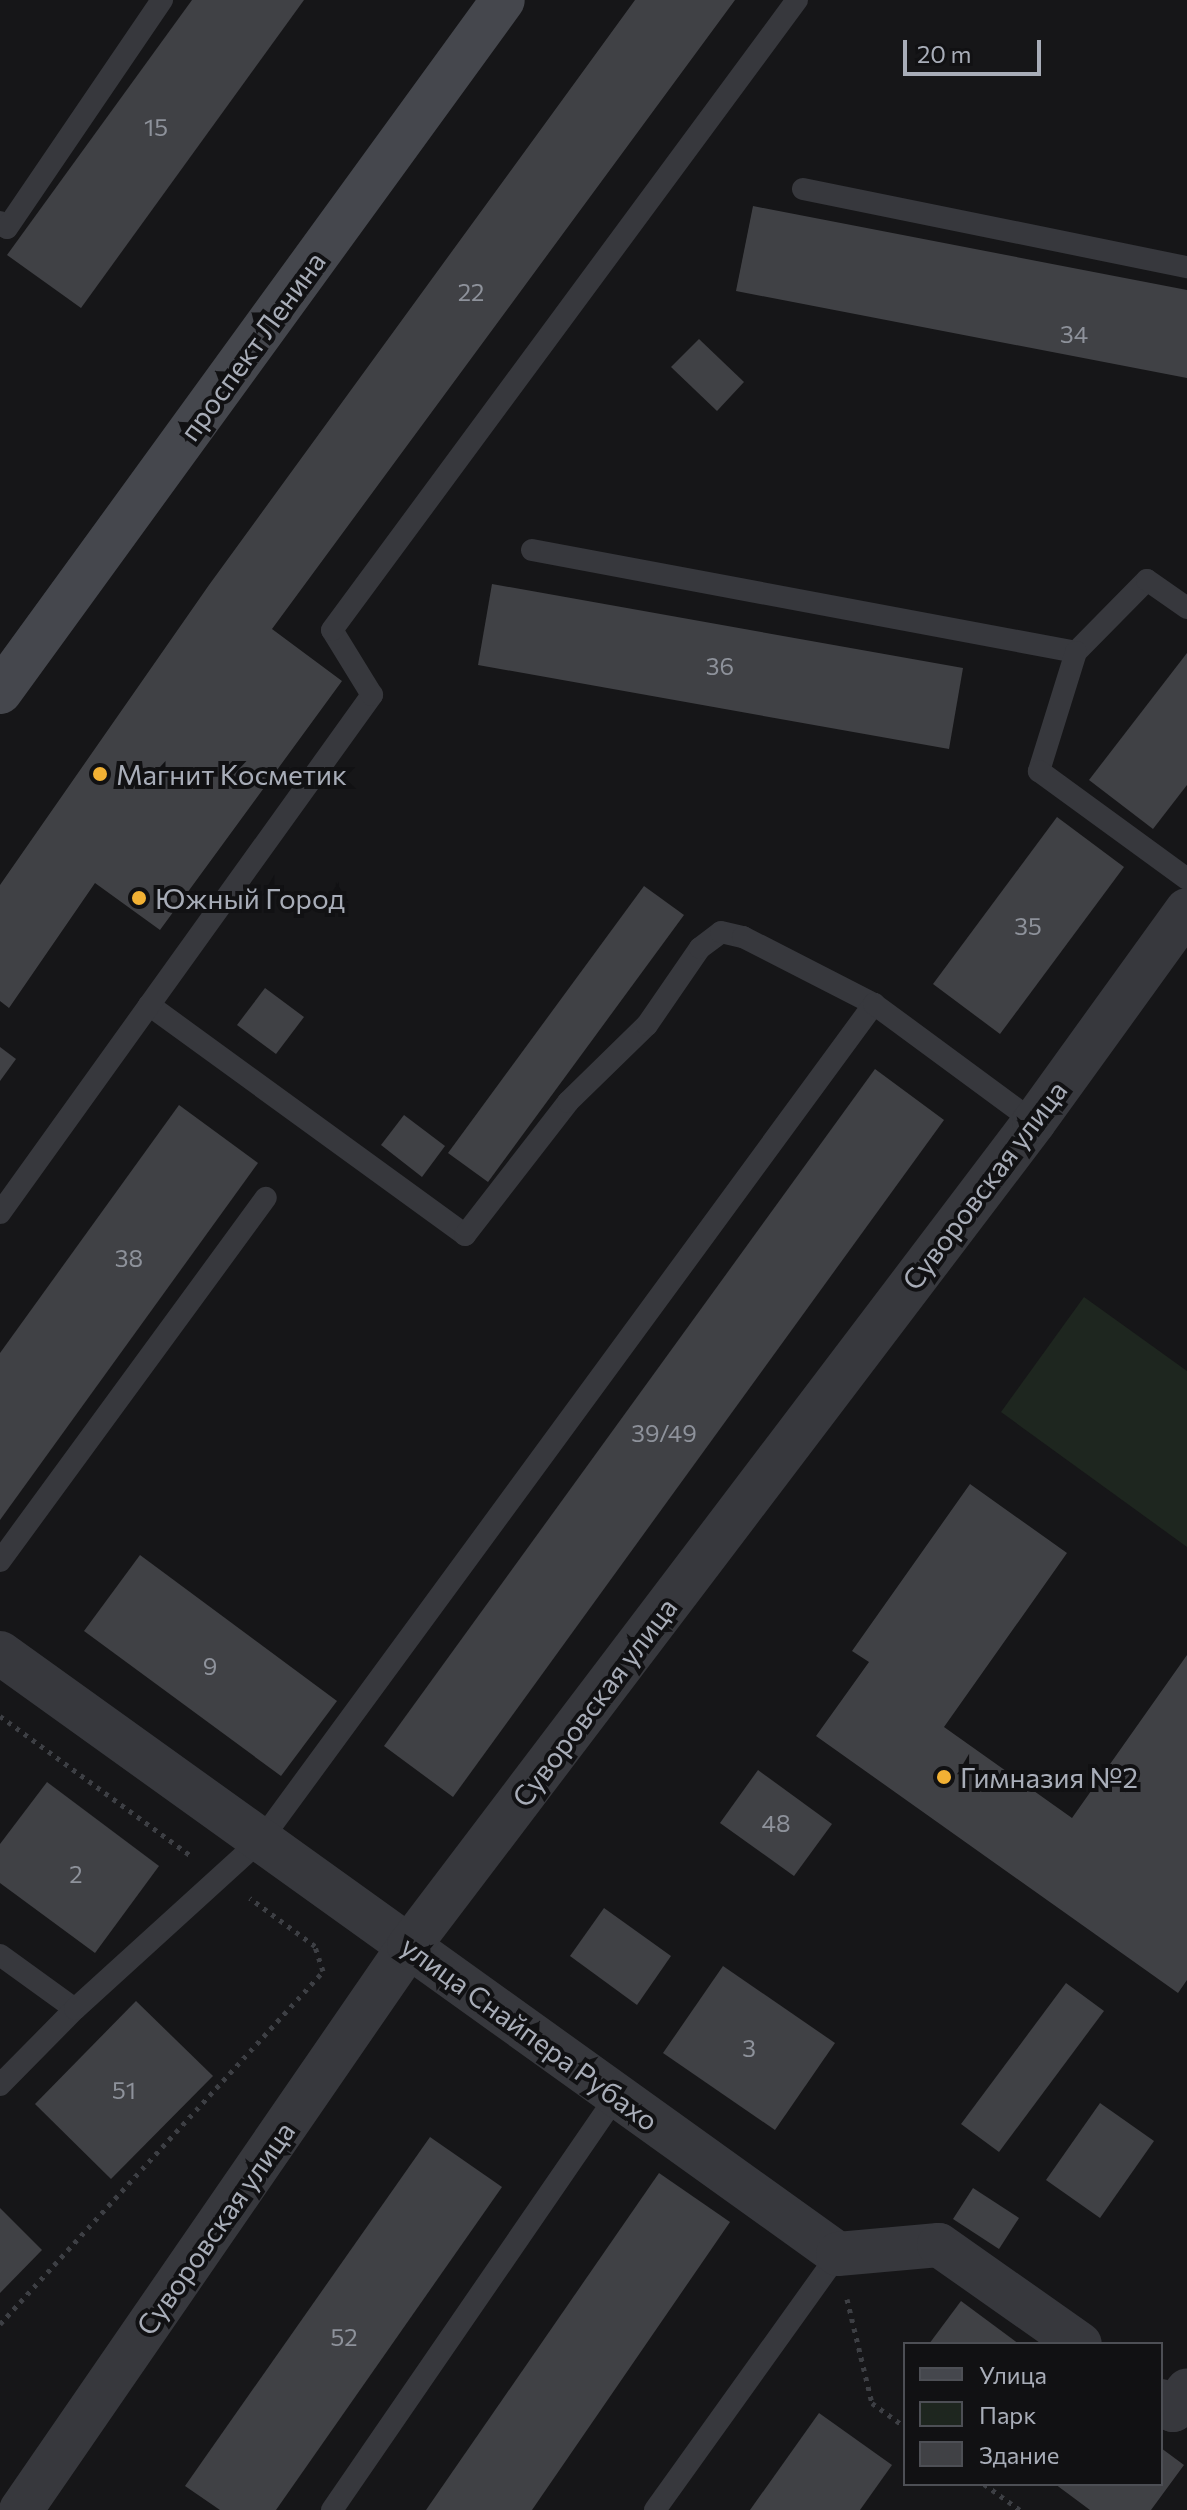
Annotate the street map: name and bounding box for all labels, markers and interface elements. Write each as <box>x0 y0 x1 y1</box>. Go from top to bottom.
scale bar <box>907 24 1045 74</box>
text: 20 m <box>917 39 971 68</box>
house number: 15 <box>144 113 168 141</box>
street label: проспект Ленина <box>172 245 332 447</box>
house number: 22 <box>458 278 484 306</box>
house number: 34 <box>1060 320 1088 348</box>
house number: 36 <box>706 652 734 680</box>
place label: Магнит Косметик <box>116 757 347 791</box>
marker: Магнит Косметик <box>91 765 109 783</box>
place label: Южный Город <box>155 881 345 915</box>
marker: Южный Город <box>130 889 148 907</box>
house number: 35 <box>1014 912 1042 940</box>
street label: Суворовская улица <box>895 1074 1073 1296</box>
house number: 38 <box>115 1244 143 1272</box>
house number: 39/49 <box>631 1419 697 1447</box>
street label: Суворовская улица <box>505 1591 683 1813</box>
house number: 9 <box>203 1652 217 1680</box>
place label: Гимназия №2 <box>960 1760 1138 1794</box>
marker: Гимназия №2 <box>935 1768 953 1786</box>
house number: 48 <box>762 1809 790 1837</box>
house number: 2 <box>69 1860 83 1888</box>
street label: улица Снайпера Рубахо <box>395 1929 665 2137</box>
house number: 3 <box>742 2034 756 2062</box>
house number: 51 <box>112 2076 136 2104</box>
street label: Суворовская улица <box>129 2115 301 2341</box>
house number: 52 <box>330 2323 358 2351</box>
legend <box>903 2342 1163 2486</box>
text: Улица <box>979 2360 1047 2389</box>
text: Парк <box>979 2400 1036 2429</box>
text: Здание <box>979 2440 1059 2469</box>

